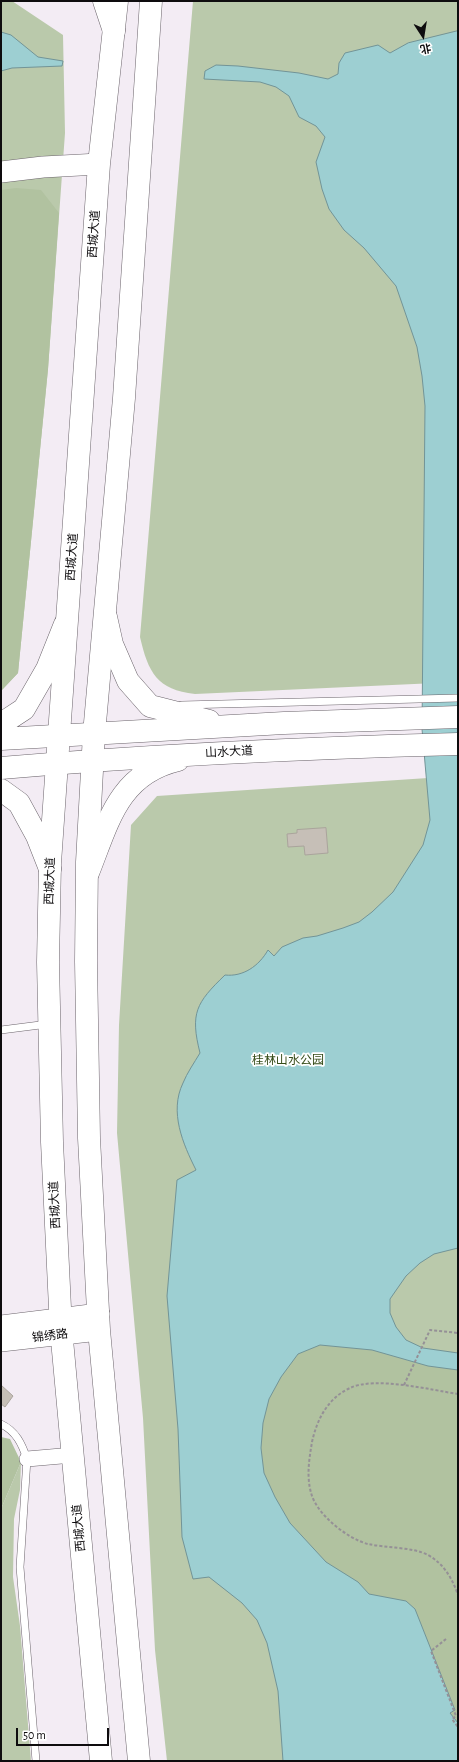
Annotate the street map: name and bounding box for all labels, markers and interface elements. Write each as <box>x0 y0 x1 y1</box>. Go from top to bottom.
north arrow <box>403 16 443 56</box>
text: 北 <box>419 42 432 55</box>
street label: 西城大道 <box>85 210 103 258</box>
street label: 西城大道 <box>63 533 81 581</box>
street label: 山水大道 <box>205 744 253 760</box>
street label: 西城大道 <box>42 857 58 905</box>
park label: 桂林山水公园 <box>252 1053 324 1067</box>
street label: 西城大道 <box>47 1181 63 1229</box>
street label: 锦绣路 <box>31 1327 69 1345</box>
street label: 西城大道 <box>70 1503 88 1553</box>
scale bar <box>18 1720 111 1746</box>
text: 50 m <box>23 1729 46 1741</box>

